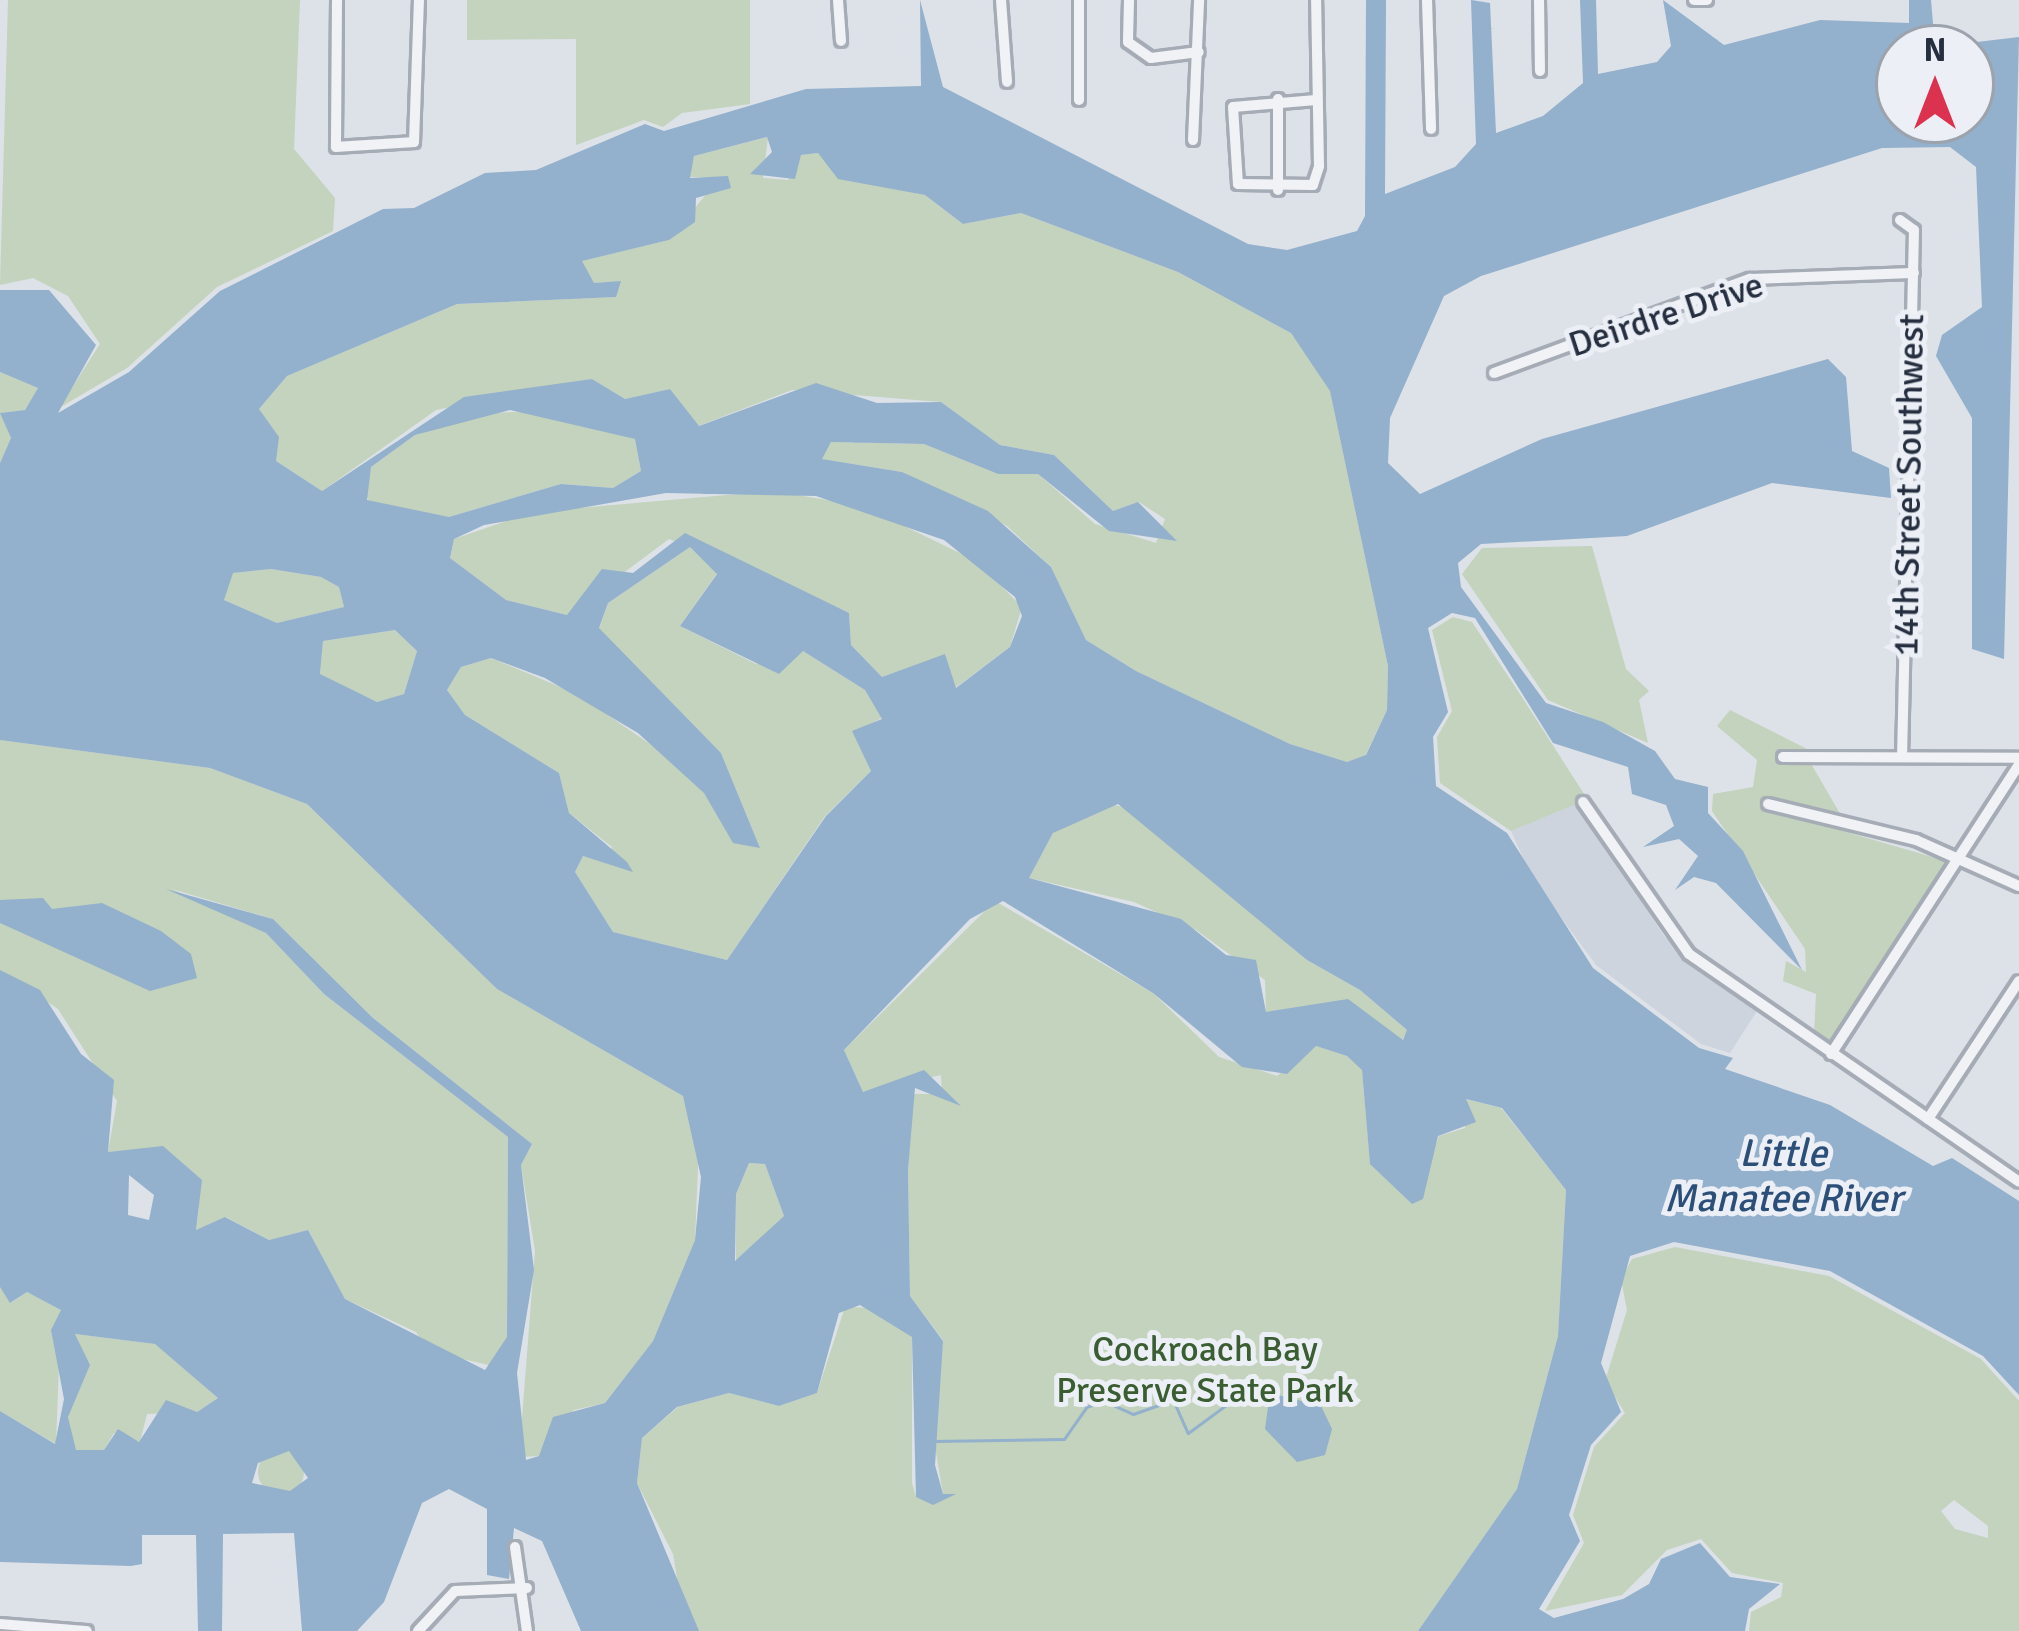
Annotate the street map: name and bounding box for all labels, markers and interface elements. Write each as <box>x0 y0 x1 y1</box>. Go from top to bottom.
north arrow <box>1875 24 1995 144</box>
text: N <box>1924 30 1946 71</box>
street label: Deirdre Drive <box>1563 263 1769 367</box>
street label: 14th Street Southwest <box>1884 313 1934 657</box>
water label: Little Manatee River <box>1664 1131 1902 1222</box>
park label: Cockroach Bay Preserve State Park <box>1056 1327 1354 1412</box>

